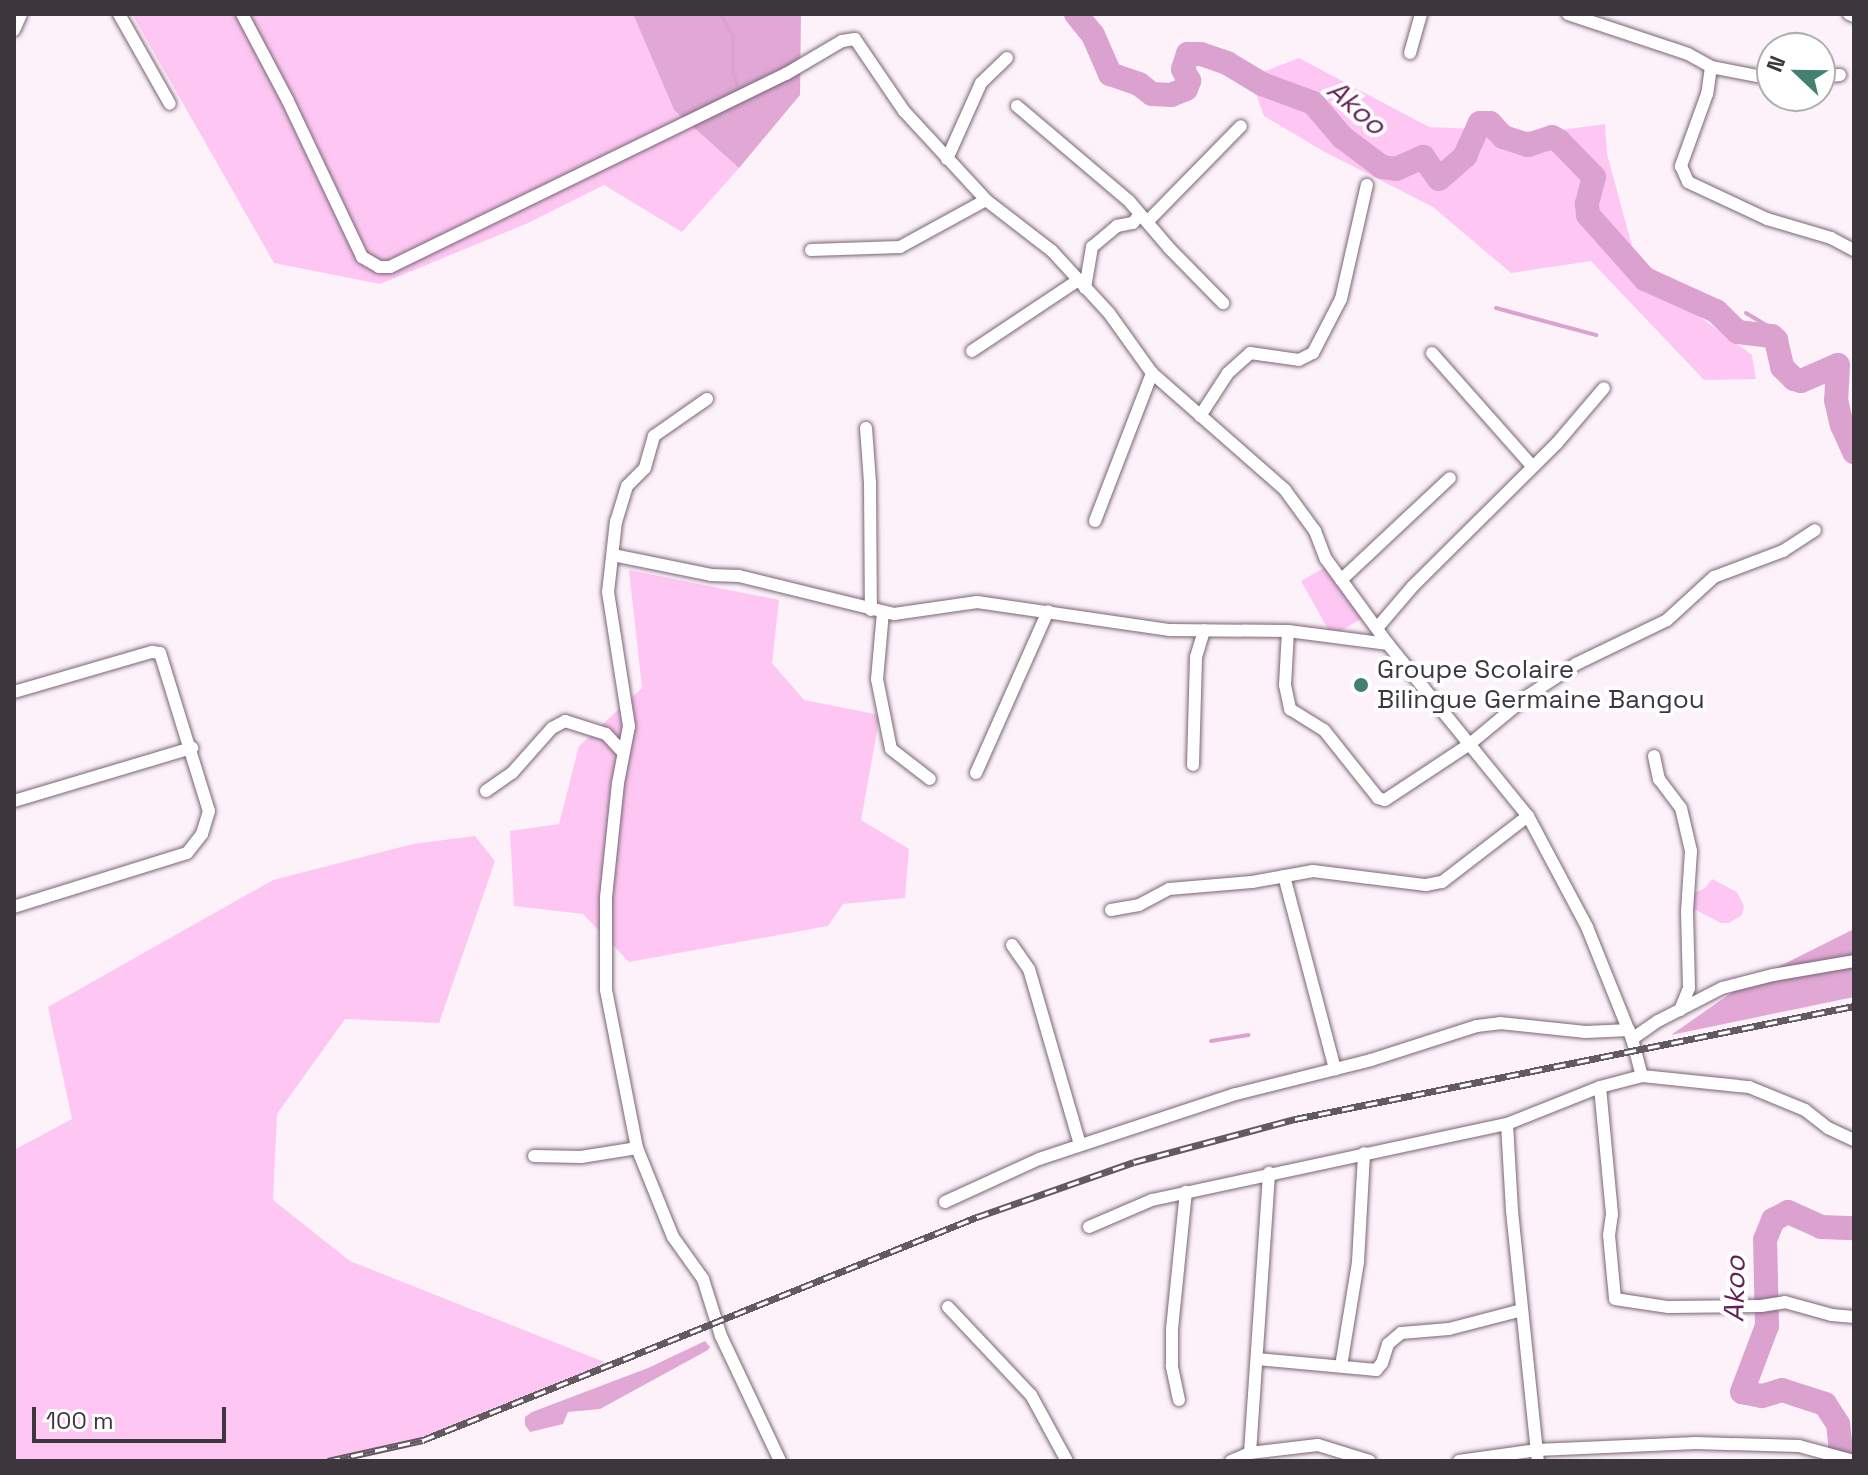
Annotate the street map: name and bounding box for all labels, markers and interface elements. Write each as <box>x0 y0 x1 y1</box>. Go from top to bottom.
north arrow <box>1756 32 1836 112</box>
text: N <box>1760 52 1791 76</box>
water label: Akoo <box>1321 72 1393 142</box>
place label: Groupe Scolaire Bilingue Germaine Bangou <box>1377 654 1705 716</box>
marker: Groupe Scolaire Bilingue Germaine Bangou <box>1352 676 1370 694</box>
water label: Akoo <box>1717 1255 1751 1323</box>
scale bar <box>36 1391 230 1441</box>
text: 100 m <box>46 1405 114 1436</box>

